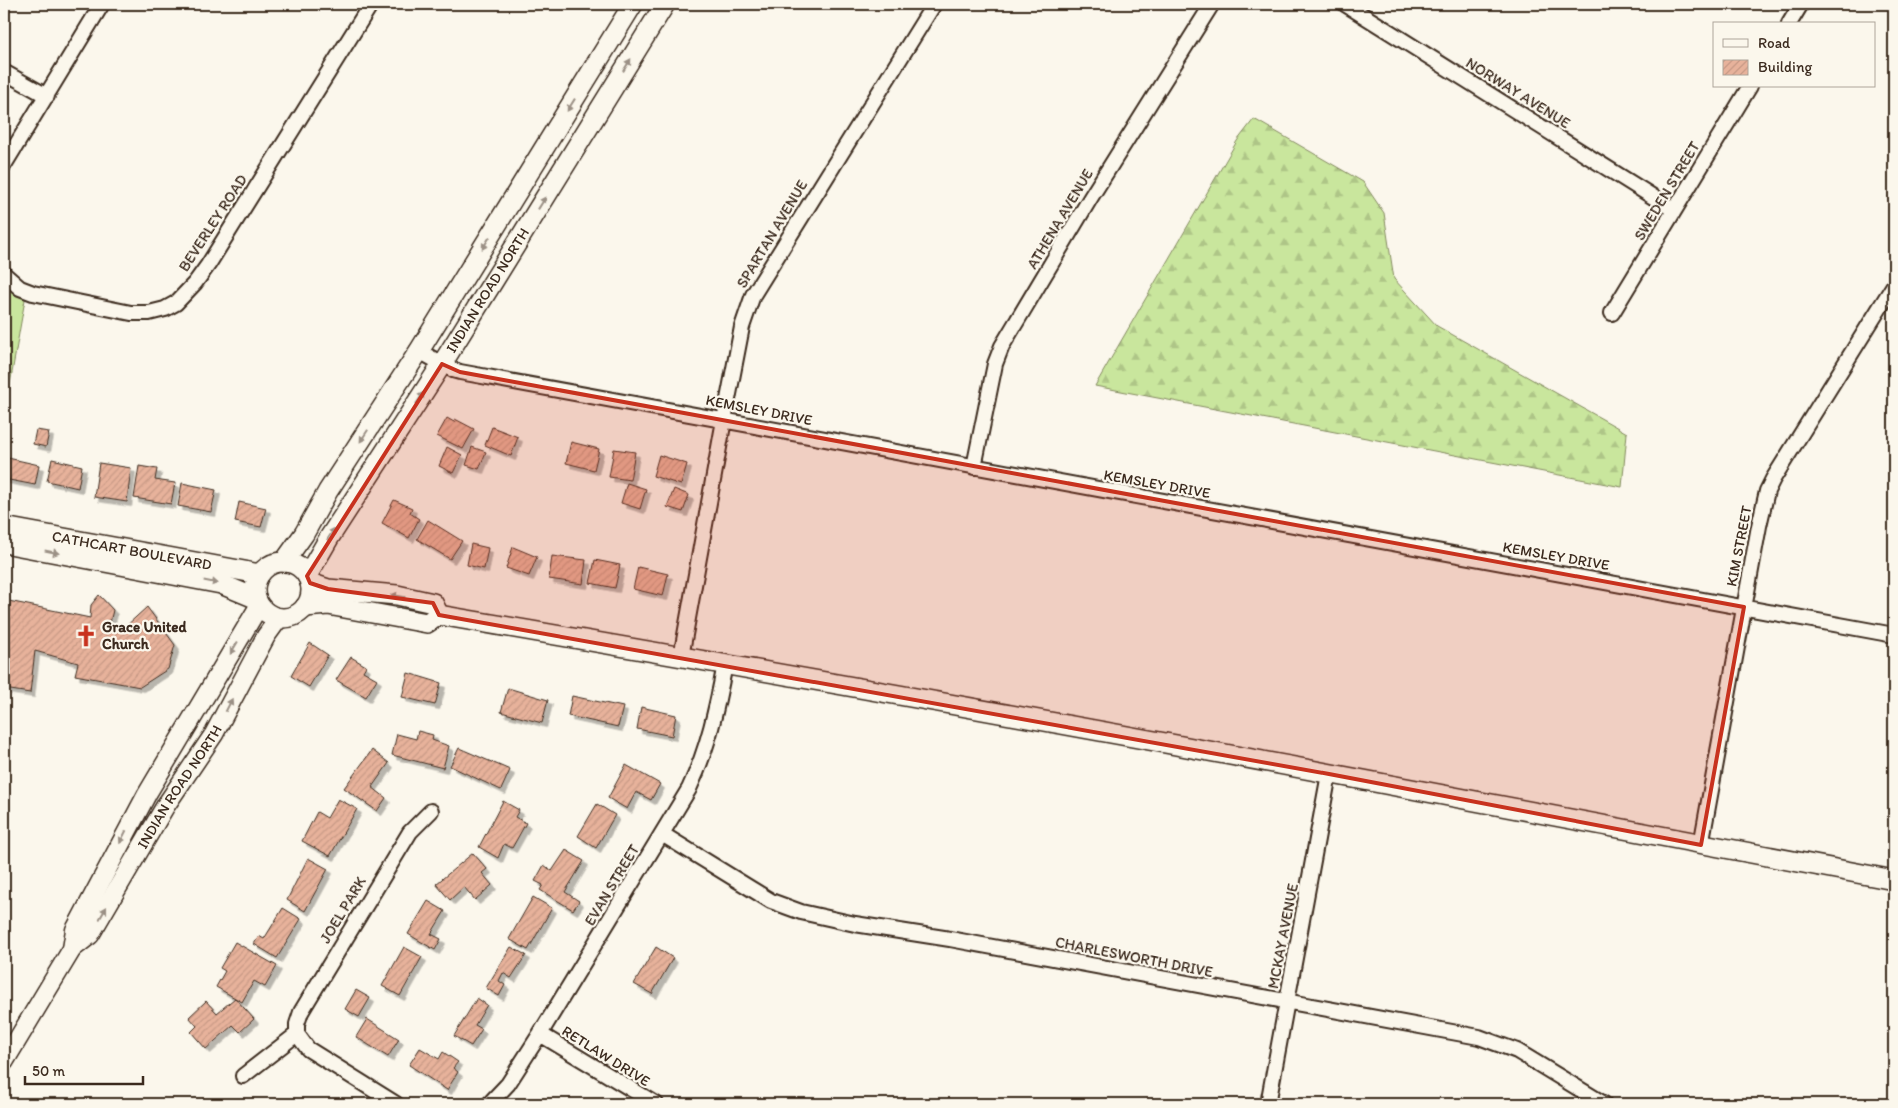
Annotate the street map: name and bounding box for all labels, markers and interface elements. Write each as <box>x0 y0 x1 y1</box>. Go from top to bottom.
legend <box>1713 22 1876 88</box>
text: Road <box>1758 34 1791 52</box>
street label: NORWAY AVENUE <box>1462 54 1574 132</box>
text: Building <box>1758 58 1812 76</box>
one-way arrow <box>623 59 632 72</box>
one-way arrow <box>566 98 576 111</box>
street label: SWEDEN STREET <box>1630 138 1704 244</box>
street label: ATHENA AVENUE <box>1023 166 1097 272</box>
street label: BEVERLEY ROAD <box>175 171 251 275</box>
street label: SPARTAN AVENUE <box>733 177 811 291</box>
one-way arrow <box>537 197 546 210</box>
street label: INDIAN ROAD NORTH <box>442 225 533 356</box>
one-way arrow <box>481 236 490 250</box>
one-way arrow <box>416 391 425 404</box>
street label: KEMSLEY DRIVE <box>704 391 814 429</box>
one-way arrow <box>359 429 369 442</box>
street label: KEMSLEY DRIVE <box>1102 466 1212 502</box>
street label: KIM STREET <box>1722 503 1756 588</box>
street label: CATHCART BOULEVARD <box>51 527 213 574</box>
one-way arrow <box>327 527 336 540</box>
street label: KEMSLEY DRIVE <box>1501 538 1611 574</box>
one-way arrow <box>44 548 59 556</box>
one-way arrow <box>204 578 219 586</box>
one-way arrow <box>390 591 406 599</box>
place label: Grace United Church <box>102 618 188 653</box>
church icon: Grace United Church <box>73 623 99 649</box>
one-way arrow <box>230 640 238 655</box>
one-way arrow <box>226 698 234 712</box>
street label: INDIAN ROAD NORTH <box>133 722 226 852</box>
one-way arrow <box>119 829 127 844</box>
street label: EVAN STREET <box>581 841 644 929</box>
street label: JOEL PARK <box>316 873 370 947</box>
street label: MCKAY AVENUE <box>1264 882 1302 990</box>
one-way arrow <box>99 906 108 919</box>
street label: CHARLESWORTH DRIVE <box>1054 933 1214 981</box>
street label: RETLAW DRIVE <box>559 1022 653 1090</box>
scale bar <box>25 1053 142 1085</box>
text: 50 m <box>32 1062 65 1080</box>

